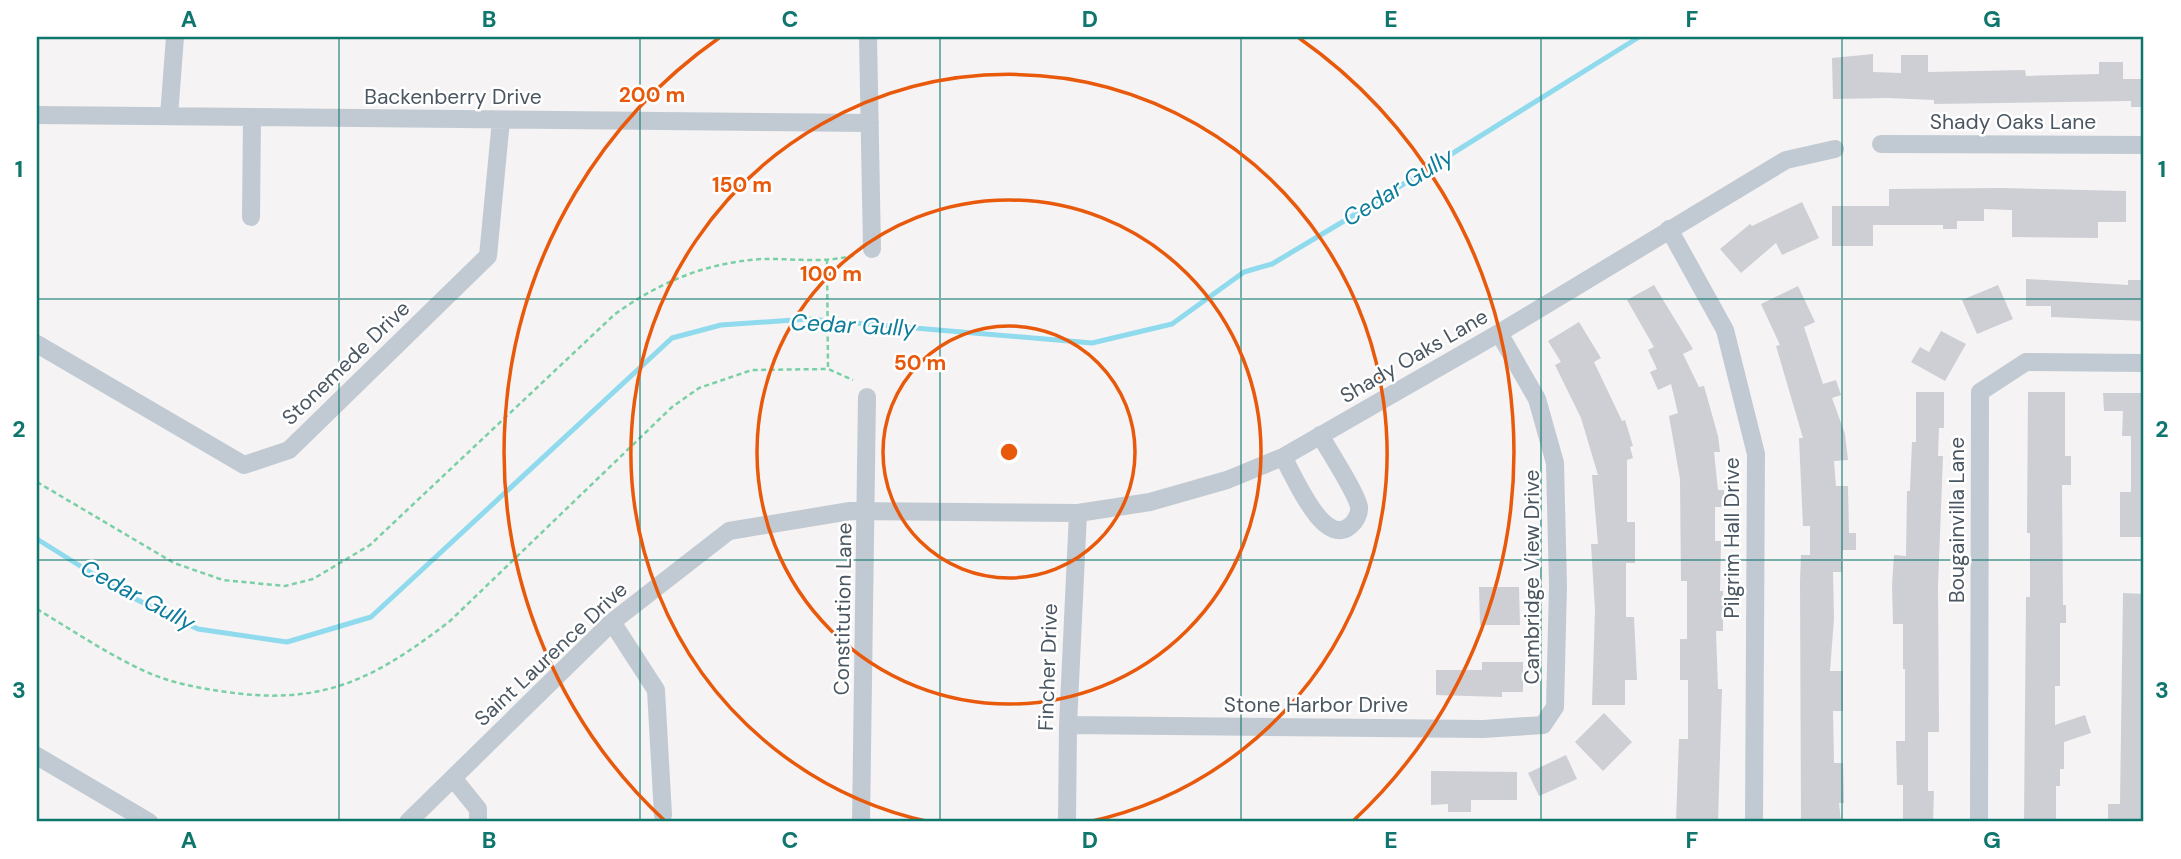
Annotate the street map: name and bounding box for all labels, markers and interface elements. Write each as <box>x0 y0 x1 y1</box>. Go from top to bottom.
text: A <box>181 4 197 34</box>
text: B <box>482 4 496 34</box>
text: C <box>782 4 798 34</box>
text: D <box>1082 4 1098 34</box>
text: E <box>1384 4 1398 34</box>
text: F <box>1686 4 1699 34</box>
text: G <box>1983 4 2001 34</box>
text: 200 m <box>619 81 685 109</box>
street label: Backenberry Drive <box>364 83 542 111</box>
street label: Shady Oaks Lane <box>1930 108 2096 136</box>
water label: Cedar Gully <box>1337 140 1460 233</box>
text: 1 <box>15 154 23 184</box>
text: 1 <box>2158 154 2166 184</box>
text: 150 m <box>712 171 772 199</box>
text: 100 m <box>800 260 862 288</box>
street label: Stonemede Drive <box>276 295 416 431</box>
street label: Shady Oaks Lane <box>1335 302 1493 410</box>
water label: Cedar Gully <box>790 307 918 343</box>
text: 50 m <box>894 349 946 377</box>
text: 2 <box>12 414 26 444</box>
text: 2 <box>2155 414 2169 444</box>
street label: Bougainvilla Lane <box>1943 437 1971 603</box>
centre of rings <box>997 440 1021 464</box>
street label: Pilgrim Hall Drive <box>1718 457 1746 619</box>
street label: Cambridge View Drive <box>1518 469 1546 685</box>
street label: Constitution Lane <box>827 522 859 696</box>
water label: Cedar Gully <box>76 552 201 638</box>
street label: Saint Laurence Drive <box>468 576 634 732</box>
street label: Fincher Drive <box>1032 603 1064 731</box>
text: 3 <box>12 675 26 705</box>
text: 3 <box>2155 675 2169 705</box>
street label: Stone Harbor Drive <box>1224 691 1408 719</box>
text: A <box>181 825 197 855</box>
text: B <box>482 825 496 855</box>
text: C <box>782 825 798 855</box>
text: D <box>1082 825 1098 855</box>
text: E <box>1384 825 1398 855</box>
text: F <box>1686 825 1699 855</box>
text: G <box>1983 825 2001 855</box>

